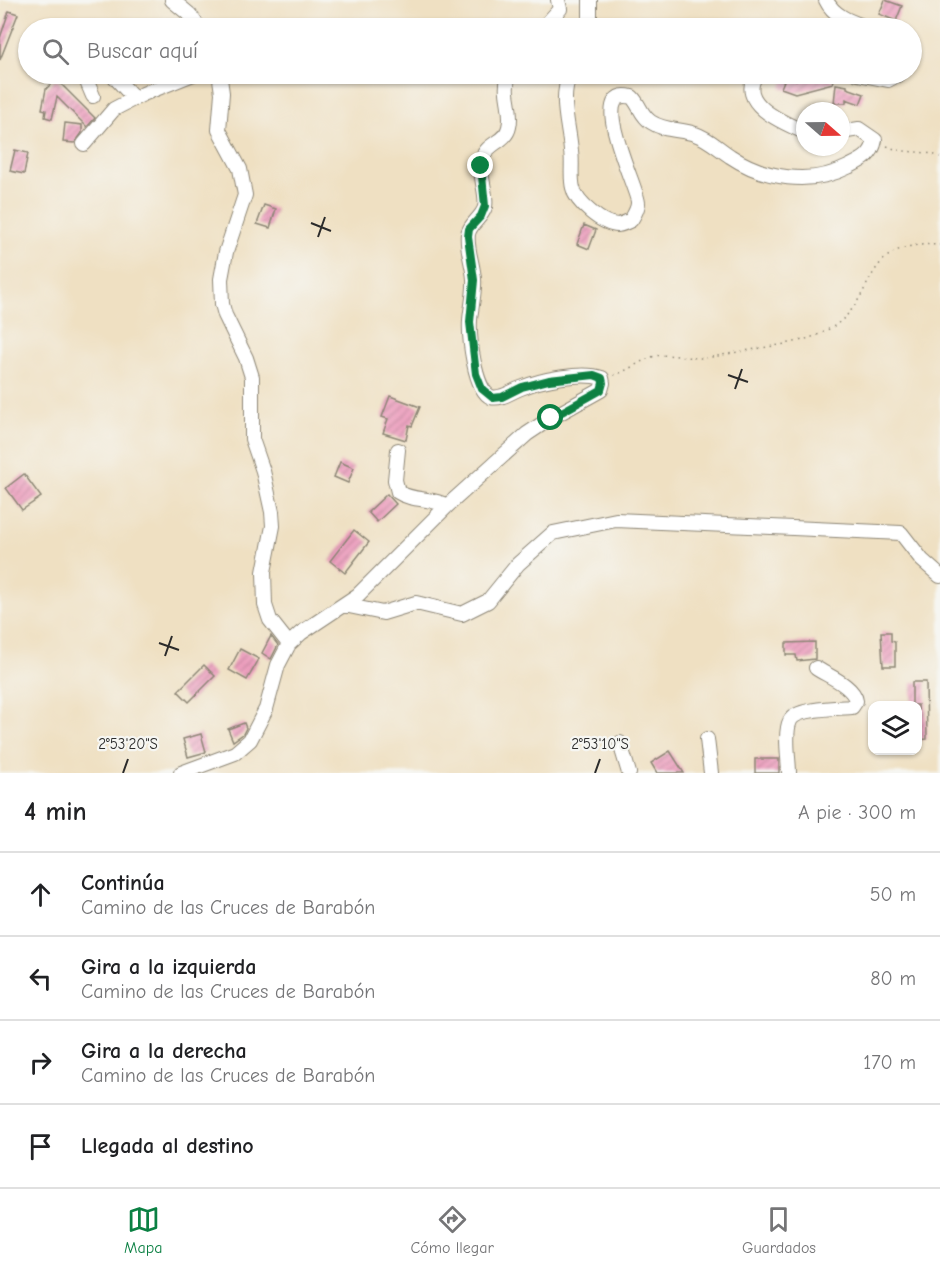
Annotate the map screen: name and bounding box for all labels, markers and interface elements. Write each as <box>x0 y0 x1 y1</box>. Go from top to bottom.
search box <box>18 18 922 84</box>
icon: search <box>39 35 72 68</box>
text: Buscar aquí <box>87 38 198 64</box>
north arrow <box>796 102 850 156</box>
route end <box>467 152 493 178</box>
route start <box>537 404 563 430</box>
map controls <box>868 701 922 755</box>
button: layers <box>868 701 922 755</box>
text: 2°53'20"S <box>98 735 158 753</box>
text: 2°53'10"S <box>571 735 629 753</box>
text: 4 min <box>24 797 87 827</box>
text: A pie · 300 m <box>798 801 916 824</box>
text: Continúa <box>81 870 165 896</box>
icon: ahead <box>24 878 57 911</box>
text: 50 m <box>870 883 916 906</box>
text: Camino de las Cruces de Barabón <box>81 896 375 919</box>
text: Gira a la izquierda <box>81 954 256 980</box>
icon: left <box>24 962 57 995</box>
text: 80 m <box>870 967 916 990</box>
text: Camino de las Cruces de Barabón <box>81 980 375 1003</box>
text: Gira a la derecha <box>81 1038 247 1064</box>
icon: right <box>24 1046 57 1079</box>
text: 170 m <box>863 1051 916 1074</box>
text: Camino de las Cruces de Barabón <box>81 1064 375 1087</box>
icon: arrive <box>24 1130 57 1163</box>
text: Llegada al destino <box>81 1133 254 1159</box>
tab: Mapa <box>124 1203 162 1257</box>
tab: Cómo llegar <box>410 1203 494 1257</box>
tab: Guardados <box>742 1203 816 1257</box>

